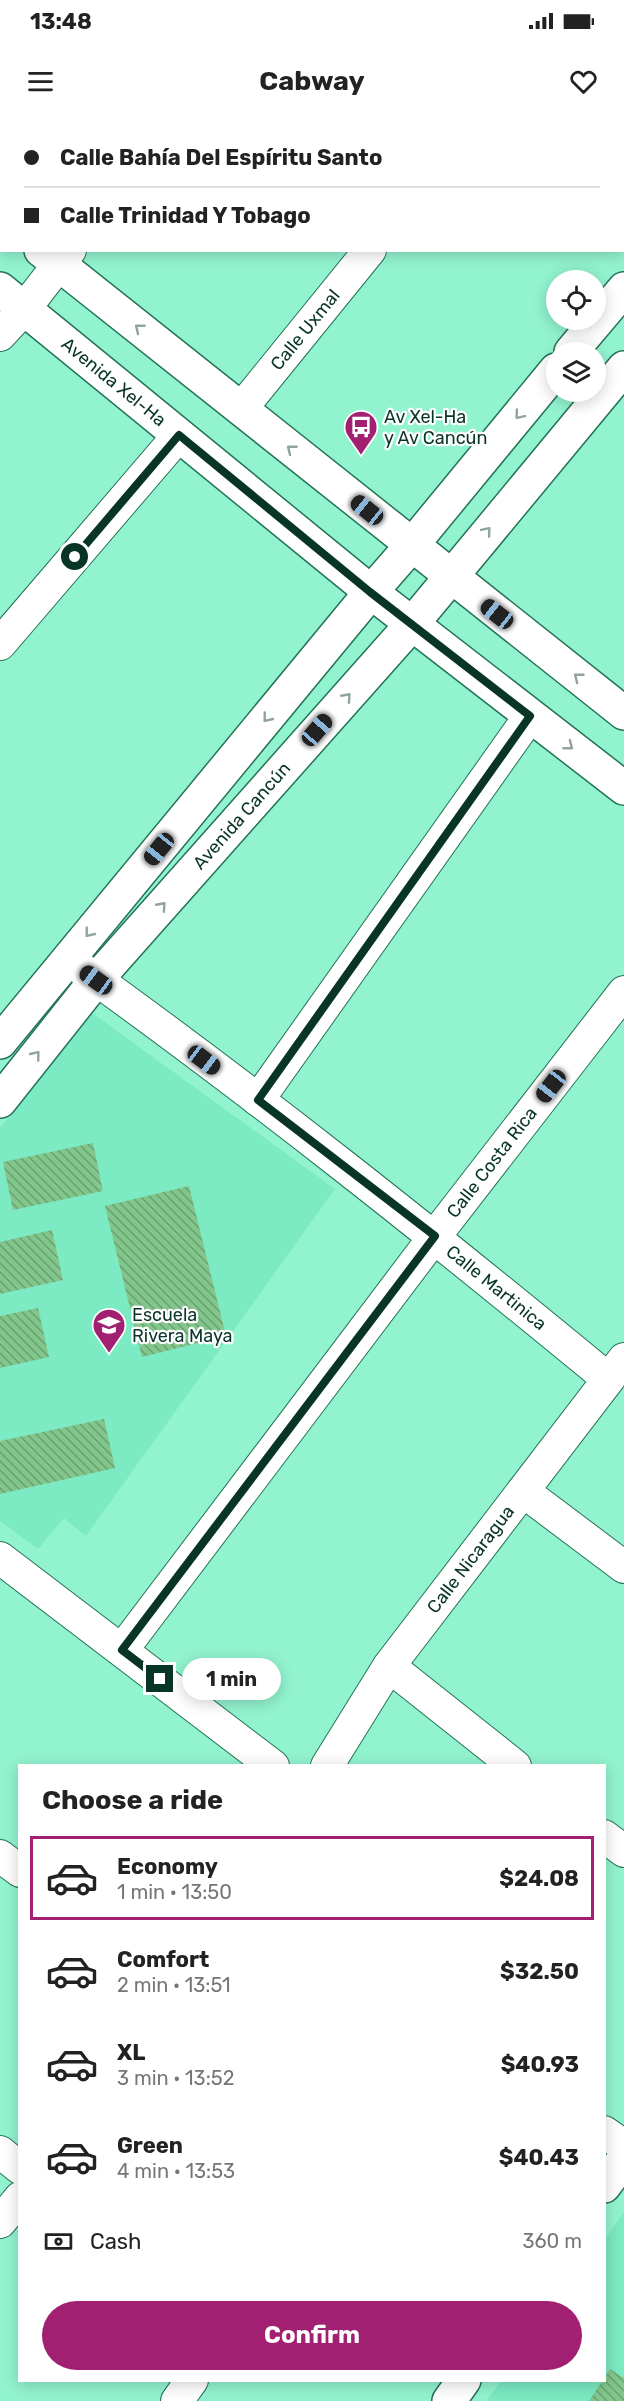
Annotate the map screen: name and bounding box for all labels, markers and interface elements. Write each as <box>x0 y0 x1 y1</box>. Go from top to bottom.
text: 13:48 <box>30 8 92 35</box>
icon: menu <box>24 65 57 98</box>
text: Cabway <box>259 65 365 97</box>
icon: heart <box>567 65 600 98</box>
text: Calle Bahía Del Espíritu Santo <box>60 144 382 171</box>
text: Calle Trinidad Y Tobago <box>60 202 311 229</box>
map controls <box>546 270 606 402</box>
button: locate <box>546 270 606 330</box>
street label: Calle Uxmal <box>266 285 345 375</box>
one-way arrow <box>134 324 145 335</box>
street label: Avenida Xel-Ha <box>57 333 171 431</box>
button: layers <box>546 342 606 402</box>
place label: Av Xel-Ha y Av Cancún <box>384 406 487 449</box>
bus stop icon: Av Xel-Ha y Av Cancún <box>343 409 379 456</box>
one-way arrow <box>516 409 527 420</box>
one-way arrow <box>287 446 298 457</box>
car <box>347 492 387 528</box>
one-way arrow <box>480 527 491 538</box>
route start <box>61 543 88 570</box>
car <box>477 596 517 632</box>
one-way arrow <box>574 673 585 684</box>
one-way arrow <box>340 693 351 704</box>
one-way arrow <box>263 711 274 722</box>
car <box>298 711 336 749</box>
one-way arrow <box>563 739 574 750</box>
street label: Avenida Cancún <box>188 758 295 874</box>
car <box>141 829 177 869</box>
one-way arrow <box>155 902 166 913</box>
one-way arrow <box>86 926 97 937</box>
car <box>76 962 116 998</box>
car <box>184 1042 224 1078</box>
one-way arrow <box>29 1051 40 1062</box>
car <box>533 1066 569 1106</box>
street label: Calle Costa Rica <box>442 1103 542 1222</box>
street label: Calle Martinica <box>442 1241 551 1335</box>
place label: Escuela Rivera Maya <box>132 1304 232 1347</box>
school or university icon: Escuela Rivera Maya <box>91 1307 127 1354</box>
street label: Calle Nicaragua <box>422 1501 519 1618</box>
callout: 1 min <box>181 1658 280 1700</box>
route end <box>146 1665 173 1692</box>
text: 1 min <box>206 1667 257 1691</box>
text: Choose a ride <box>42 1784 223 1816</box>
icon: car <box>45 1851 99 1905</box>
text: Economy <box>117 1853 218 1880</box>
text: $24.08 <box>499 1865 579 1892</box>
text: 1 min · 13:50 <box>117 1880 232 1904</box>
icon: car <box>45 1944 99 1998</box>
text: Comfort <box>117 1946 209 1973</box>
text: $32.50 <box>500 1958 579 1985</box>
text: 2 min · 13:51 <box>117 1973 231 1997</box>
icon: car <box>45 2037 99 2091</box>
text: XL <box>117 2039 145 2066</box>
text: $40.93 <box>501 2051 579 2078</box>
text: 3 min · 13:52 <box>117 2066 234 2090</box>
icon: car <box>45 2130 99 2184</box>
text: Green <box>117 2132 183 2159</box>
text: $40.43 <box>499 2144 579 2171</box>
text: 4 min · 13:53 <box>117 2159 235 2183</box>
icon: cash <box>42 2225 75 2258</box>
text: Cash <box>90 2228 141 2255</box>
text: 360 m <box>523 2229 582 2253</box>
button: Confirm <box>42 2301 582 2370</box>

